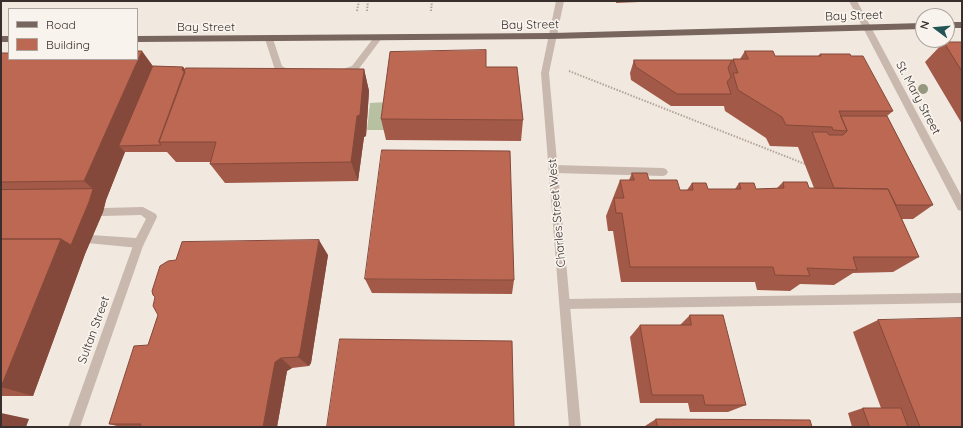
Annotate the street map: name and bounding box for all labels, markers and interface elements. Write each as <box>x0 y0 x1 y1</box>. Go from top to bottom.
legend <box>8 8 138 60</box>
street label: Bay Street <box>825 8 883 24</box>
north arrow <box>915 8 955 48</box>
text: Road <box>46 17 76 32</box>
street label: Bay Street <box>501 17 559 33</box>
text: N <box>917 19 932 31</box>
street label: Bay Street <box>177 20 235 34</box>
text: Building <box>46 37 90 52</box>
street label: St. Mary Street <box>893 59 943 137</box>
street label: Charles Street West <box>545 158 569 268</box>
street label: Sultan Street <box>75 294 113 366</box>

